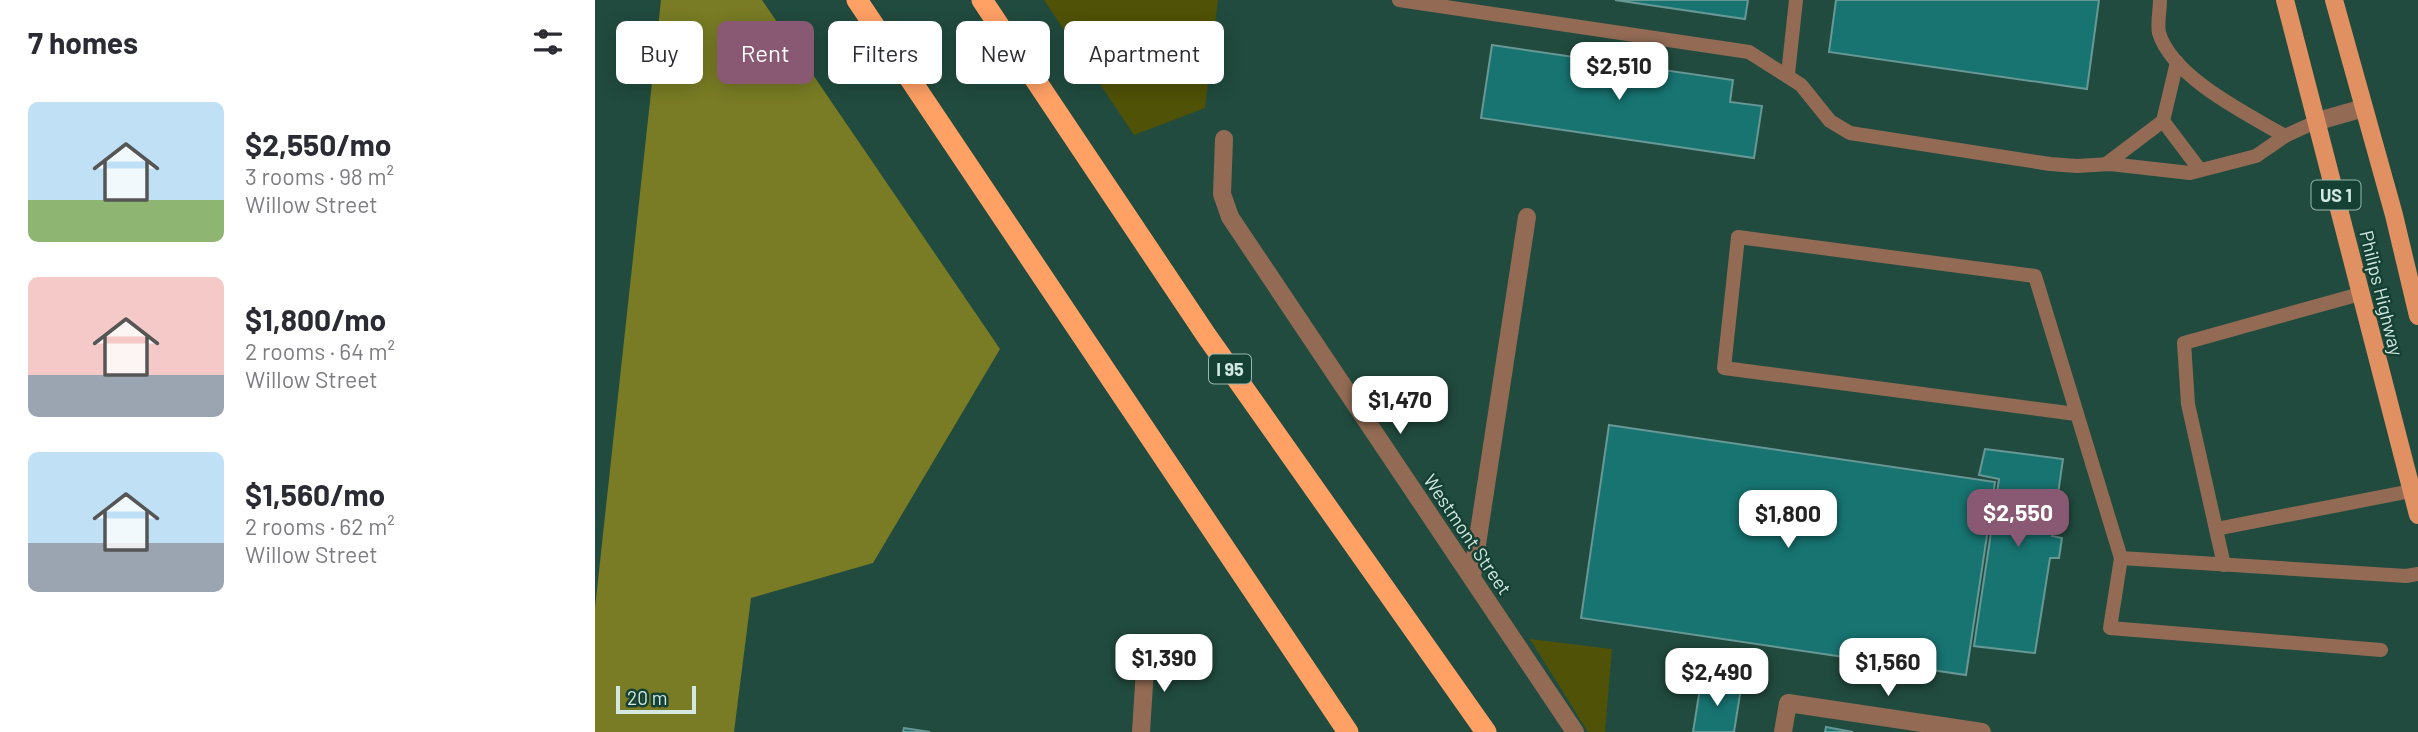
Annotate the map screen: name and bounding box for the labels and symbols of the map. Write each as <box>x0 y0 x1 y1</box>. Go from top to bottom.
pin: $2,510 <box>1562 42 1676 102</box>
road number: US 1 <box>2311 180 2361 210</box>
street label: Philips Highway <box>2355 228 2409 358</box>
road number: I 95 <box>1209 354 1251 384</box>
pin: $1,470 <box>1343 376 1457 436</box>
street label: Westmont Street <box>1419 469 1517 599</box>
pin: $1,800 <box>1731 490 1845 550</box>
pin: $2,550 <box>1961 490 2075 549</box>
pin: $1,390 <box>1107 634 1221 694</box>
pin: $1,560 <box>1831 638 1945 698</box>
pin: $2,490 <box>1660 648 1774 708</box>
scale bar <box>616 683 697 715</box>

